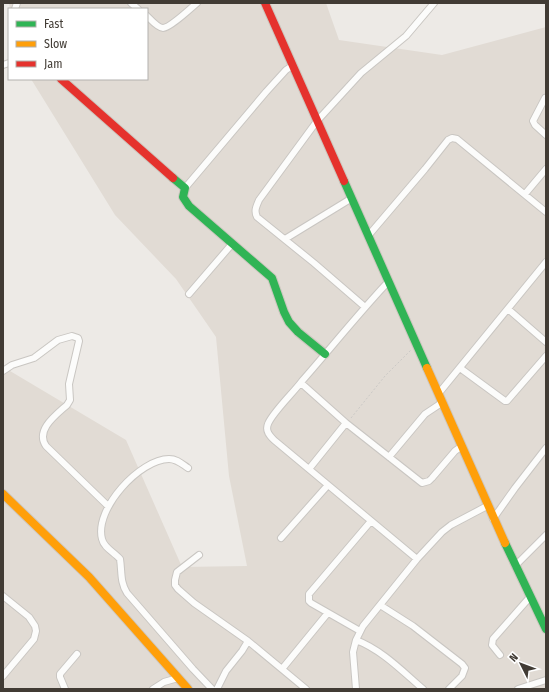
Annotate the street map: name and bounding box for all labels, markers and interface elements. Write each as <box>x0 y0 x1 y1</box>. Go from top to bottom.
legend <box>8 8 148 80</box>
text: Fast <box>44 17 63 31</box>
text: Slow <box>44 37 67 51</box>
text: Jam <box>44 57 62 71</box>
north arrow <box>501 644 541 684</box>
text: N <box>507 651 521 664</box>

